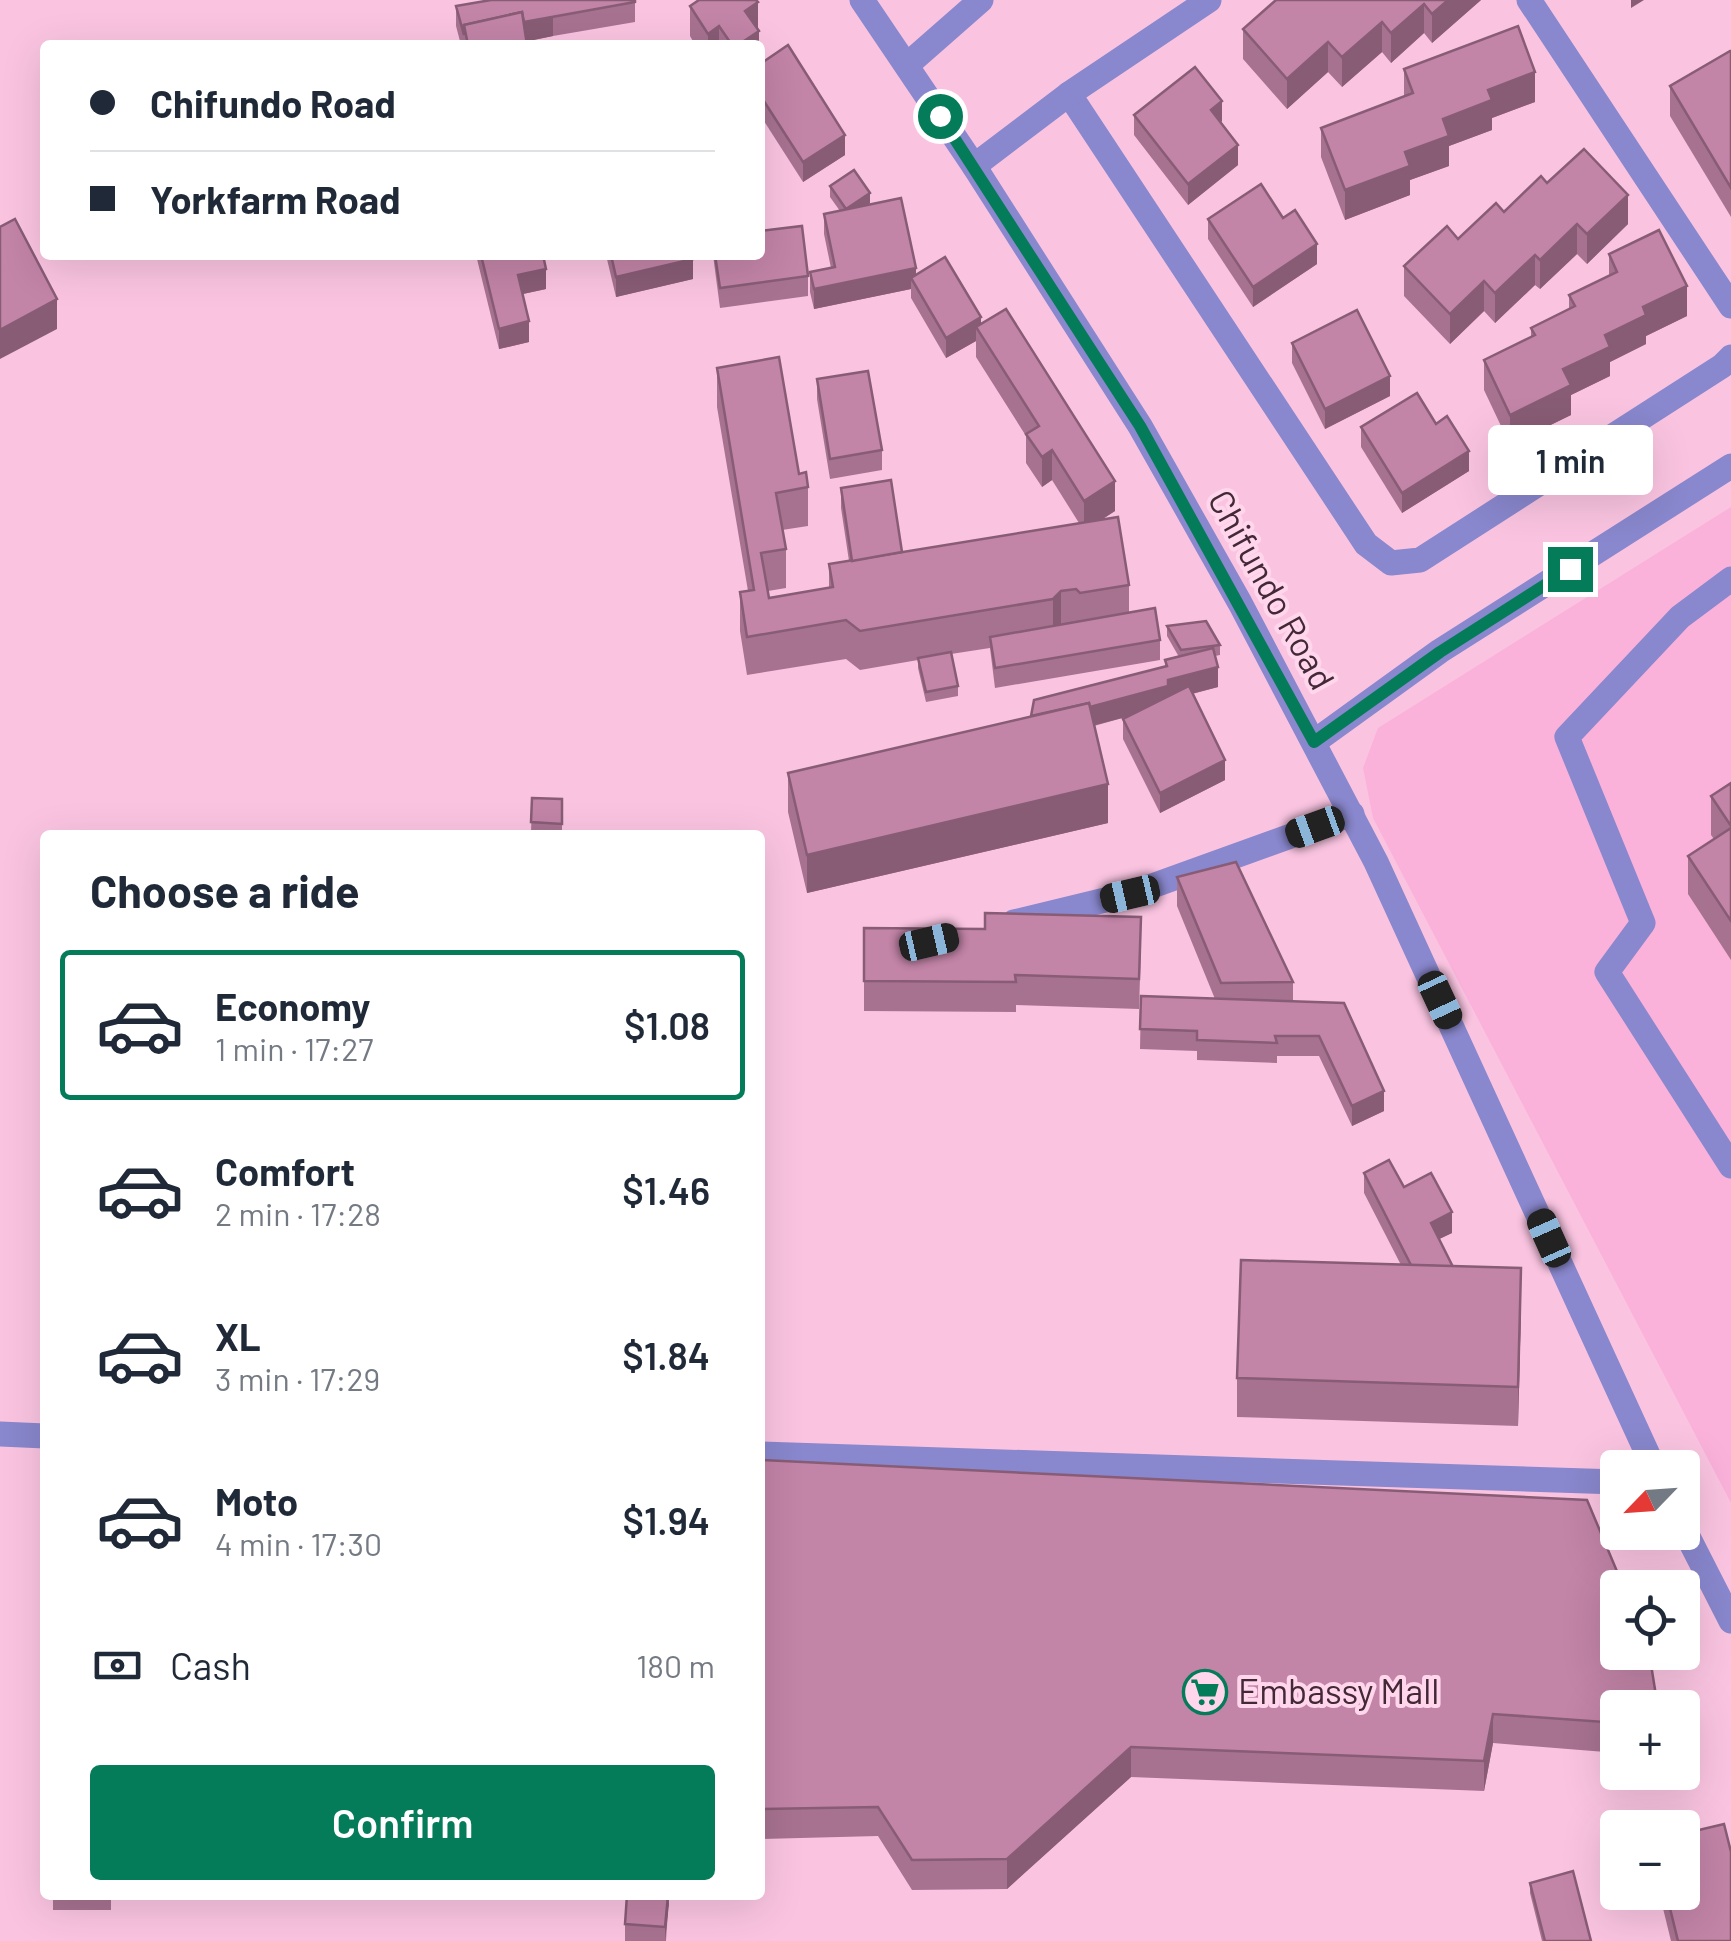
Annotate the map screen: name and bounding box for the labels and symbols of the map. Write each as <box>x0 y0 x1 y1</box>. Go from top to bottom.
route start <box>918 94 963 139</box>
callout: 1 min <box>1488 424 1652 494</box>
street label: Chifundo Road <box>1201 482 1345 696</box>
route end <box>1548 547 1593 592</box>
car <box>1282 803 1348 851</box>
car <box>1097 873 1163 915</box>
car <box>896 921 962 963</box>
car <box>1414 966 1466 1034</box>
car <box>1523 1204 1575 1272</box>
north arrow <box>1600 1450 1700 1550</box>
supermarket icon: Embassy Mall <box>1182 1669 1228 1715</box>
place label: Embassy Mall <box>1238 1669 1439 1711</box>

